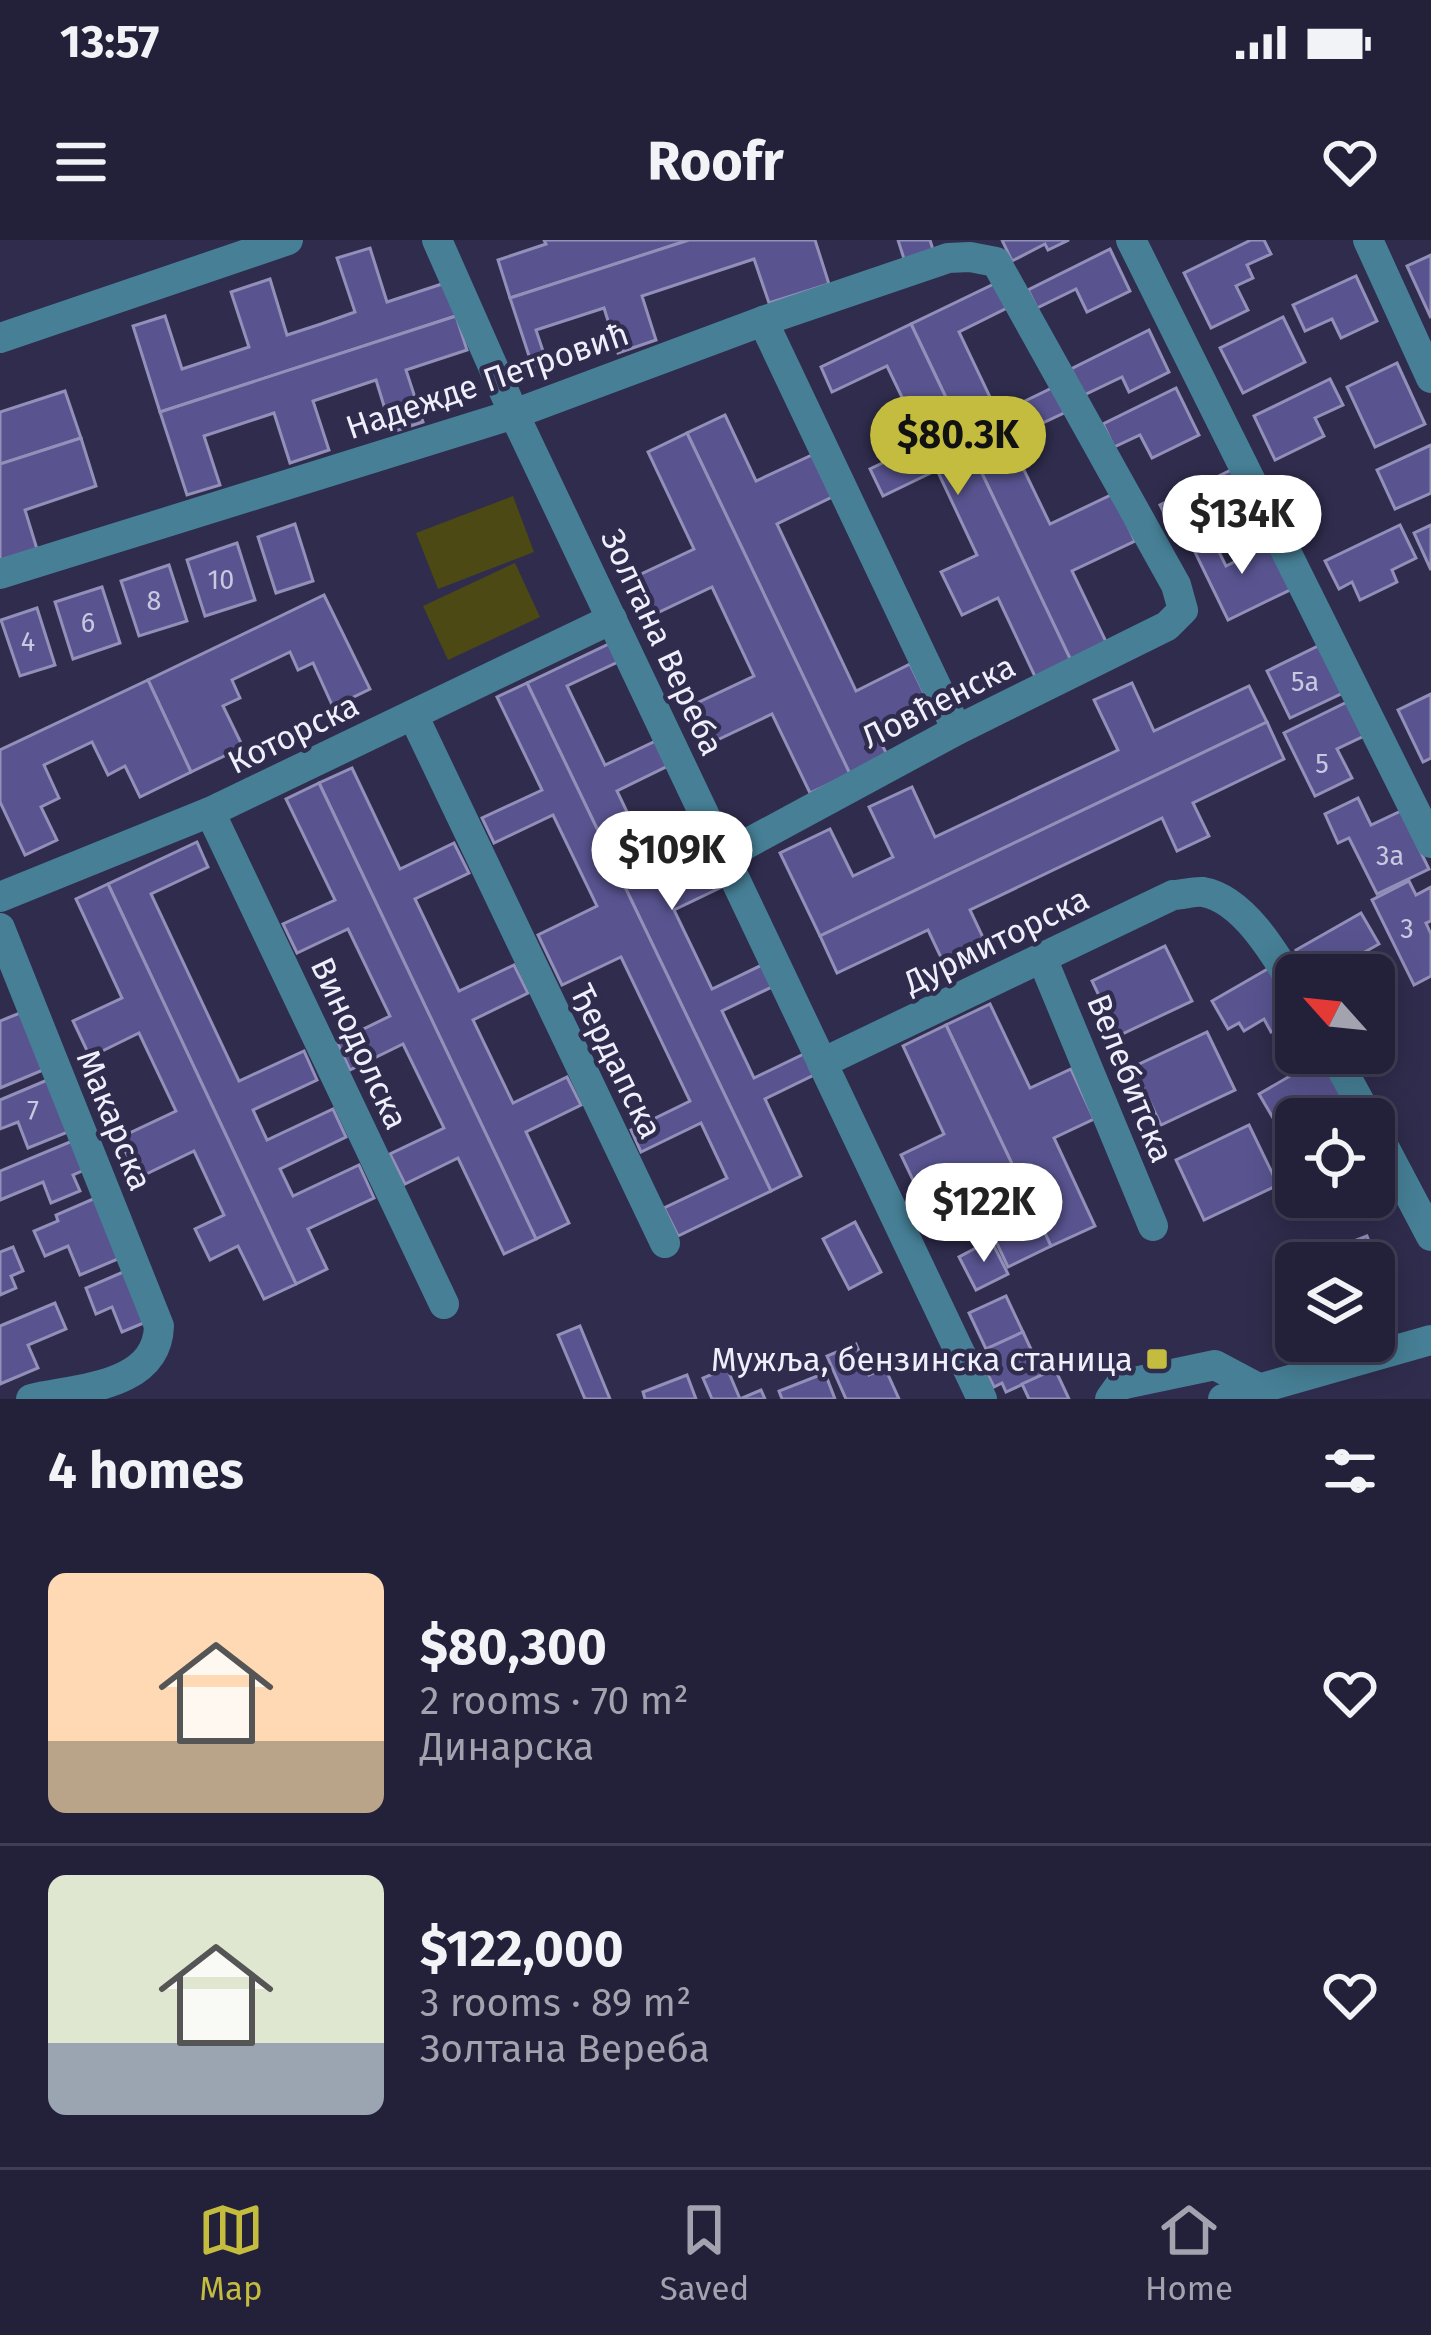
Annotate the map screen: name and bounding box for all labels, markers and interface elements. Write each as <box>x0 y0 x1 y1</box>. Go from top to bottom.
text: 13:57 <box>60 15 159 69</box>
icon: menu <box>48 129 114 195</box>
icon: heart <box>1317 129 1383 195</box>
text: Roofr <box>647 130 784 194</box>
street label: Надежде Петровић <box>341 314 634 448</box>
pin: $80.3K <box>860 396 1056 498</box>
text: $80.3K <box>897 412 1019 458</box>
pin: $134K <box>1158 475 1326 577</box>
text: $134K <box>1189 491 1295 537</box>
street label: Золтана Вереба <box>592 523 732 762</box>
house number: 10 <box>208 564 234 596</box>
house number: 8 <box>147 585 161 617</box>
house number: 6 <box>81 607 95 639</box>
house number: 4 <box>21 626 35 658</box>
street label: Ловћенска <box>855 646 1022 758</box>
house number: 5a <box>1291 666 1319 698</box>
street label: Которска <box>221 685 365 783</box>
house number: 5 <box>1315 748 1329 780</box>
pin: $109K <box>588 811 756 913</box>
text: $109K <box>618 827 726 873</box>
house number: 3a <box>1376 840 1404 872</box>
street label: Дурмиторска <box>896 879 1096 1003</box>
house number: 3 <box>1400 913 1414 945</box>
street label: Винодолска <box>302 951 416 1136</box>
north arrow <box>1275 954 1395 1074</box>
map controls <box>1275 954 1395 1362</box>
street label: Ђердапска <box>561 978 671 1145</box>
street label: Велебитска <box>1078 988 1182 1168</box>
street label: Макарска <box>68 1044 160 1197</box>
house number: 7 <box>27 1095 39 1127</box>
button: locate <box>1275 1098 1395 1218</box>
pin: $122K <box>900 1163 1068 1265</box>
text: $122K <box>932 1179 1036 1225</box>
button: layers <box>1275 1242 1395 1362</box>
place label: Мужља, бензинска станица <box>711 1340 1133 1380</box>
marker: Мужља, бензинска станица <box>1144 1346 1170 1372</box>
icon: filters <box>1317 1438 1383 1504</box>
text: 4 homes <box>48 1440 244 1502</box>
text: $80,300 <box>420 1616 607 1678</box>
icon: home <box>144 1621 288 1765</box>
icon: heart <box>1317 1660 1383 1726</box>
text: 2 rooms · 70 m² <box>420 1678 689 1724</box>
text: Динарска <box>420 1724 594 1770</box>
text: $122,000 <box>420 1918 624 1980</box>
icon: home <box>144 1923 288 2067</box>
icon: heart <box>1317 1962 1383 2028</box>
text: 3 rooms · 89 m² <box>420 1980 691 2026</box>
text: Золтана Вереба <box>420 2026 710 2072</box>
tab: Map <box>198 2197 264 2309</box>
tab: Saved <box>660 2197 749 2309</box>
tab: Home <box>1145 2197 1233 2309</box>

